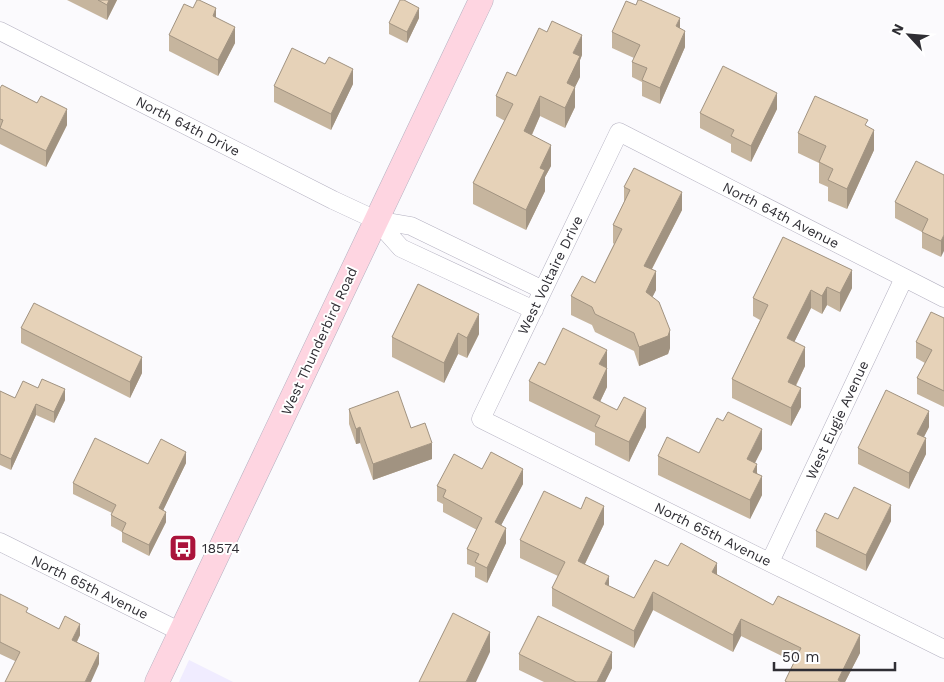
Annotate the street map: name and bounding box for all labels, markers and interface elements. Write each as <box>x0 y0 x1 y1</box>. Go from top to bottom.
north arrow <box>884 10 934 60</box>
text: N <box>888 21 907 37</box>
street label: North 64th Drive <box>133 93 243 159</box>
street label: North 64th Avenue <box>720 179 842 251</box>
street label: West Voltaire Drive <box>514 213 586 337</box>
street label: West Thunderbird Road <box>278 265 360 417</box>
street label: West Eugie Avenue <box>802 358 872 482</box>
street label: North 65th Avenue <box>652 499 774 569</box>
bus stop icon: 18574 <box>168 533 198 563</box>
place label: 18574 <box>202 540 240 556</box>
street label: North 65th Avenue <box>29 552 151 622</box>
scale bar <box>774 640 895 672</box>
text: 50 m <box>782 648 819 666</box>

